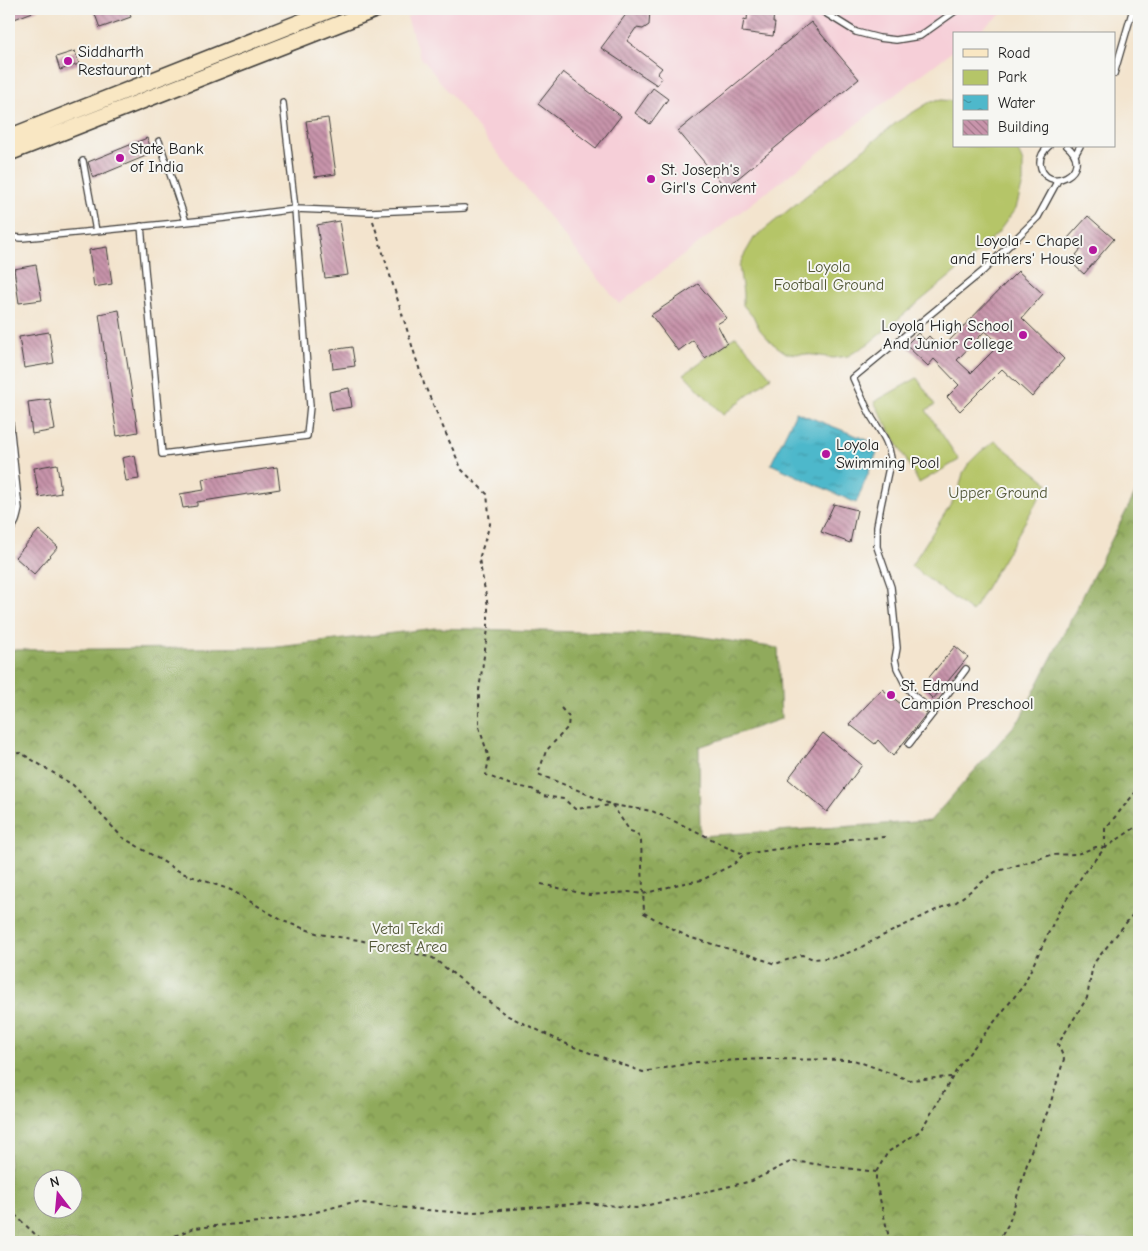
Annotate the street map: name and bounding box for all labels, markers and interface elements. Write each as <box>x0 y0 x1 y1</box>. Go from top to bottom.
legend <box>953 32 1116 148</box>
place label: Siddharth Restaurant <box>78 43 151 79</box>
text: Road <box>998 44 1030 62</box>
marker: Siddharth Restaurant <box>62 55 74 67</box>
text: Park <box>998 68 1027 86</box>
text: Water <box>998 94 1035 112</box>
text: Building <box>998 118 1049 136</box>
place label: State Bank of India <box>130 140 204 176</box>
marker: State Bank of India <box>114 152 126 164</box>
place label: St. Joseph's Girl's Convent <box>661 161 756 197</box>
marker: St. Joseph's Girl's Convent <box>645 173 657 185</box>
place label: Loyola - Chapel and Fathers' House <box>950 232 1083 268</box>
marker: Loyola - Chapel and Fathers' House <box>1087 244 1099 256</box>
park label: Loyola Football Ground <box>774 258 884 294</box>
place label: Loyola High School And Junior College <box>881 317 1013 353</box>
marker: Loyola High School And Junior College <box>1017 329 1029 341</box>
place label: Loyola Swimming Pool <box>836 436 940 472</box>
marker: Loyola Swimming Pool <box>820 448 832 460</box>
park label: Upper Ground <box>948 484 1048 502</box>
place label: St. Edmund Campion Preschool <box>901 677 1033 713</box>
marker: St. Edmund Campion Preschool <box>885 689 897 701</box>
park label: Vetal Tekdi Forest Area <box>368 920 448 956</box>
north arrow <box>32 1168 82 1218</box>
text: N <box>48 1173 61 1191</box>

